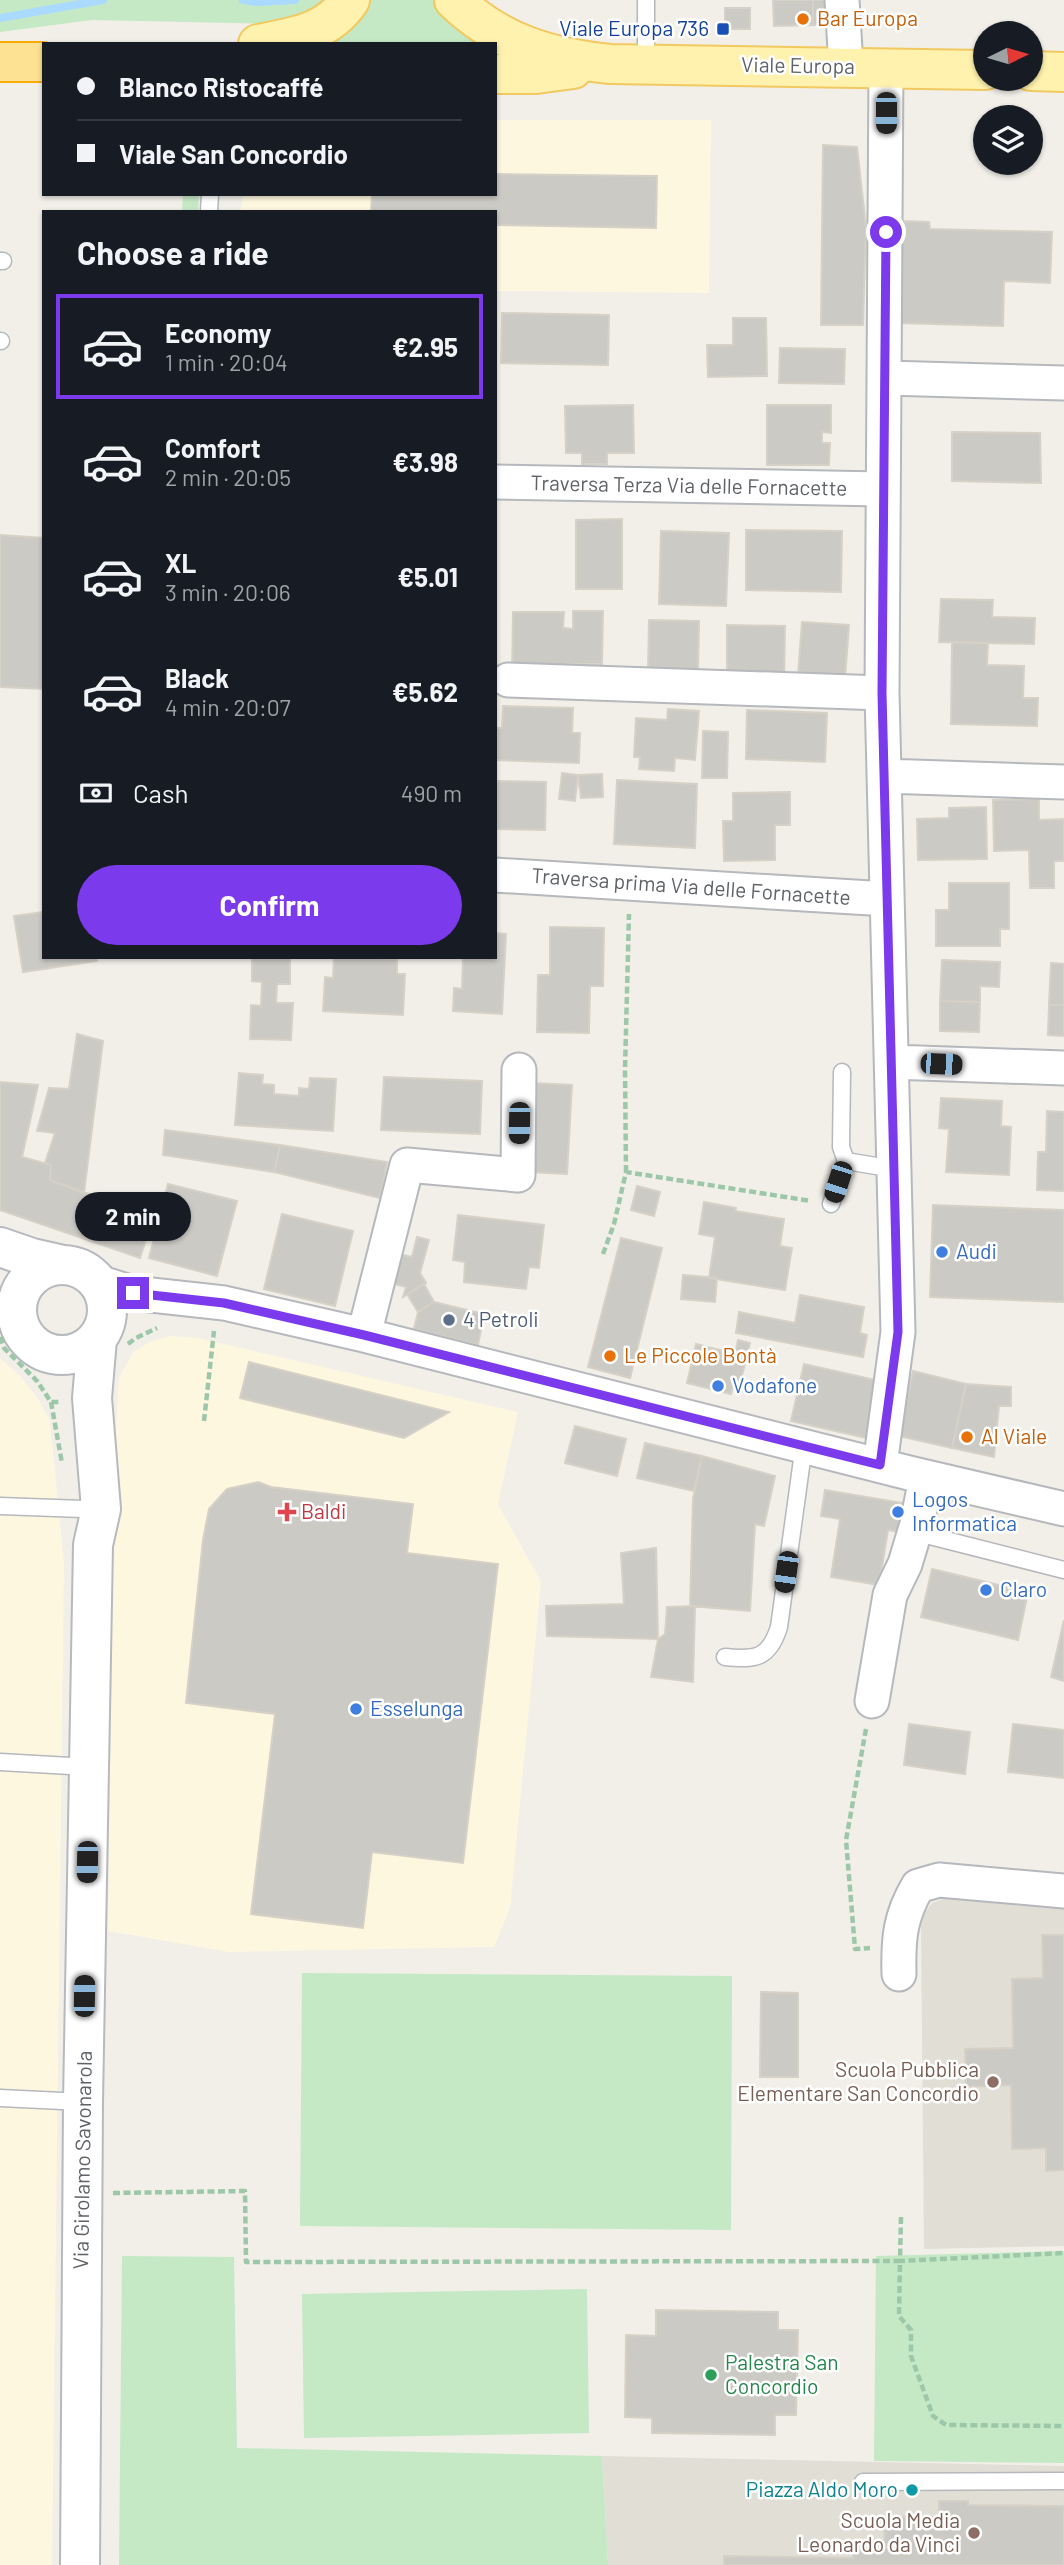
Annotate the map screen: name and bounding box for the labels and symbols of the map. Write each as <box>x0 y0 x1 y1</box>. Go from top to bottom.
place label: Bar Europa <box>817 5 918 30</box>
marker: Bar Europa <box>795 11 811 27</box>
place label: Viale Europa 736 <box>559 15 709 40</box>
marker: Viale Europa 736 <box>715 21 731 37</box>
north arrow <box>973 21 1043 91</box>
street label: Viale Europa <box>741 51 855 78</box>
car <box>876 92 897 134</box>
route start <box>870 216 902 248</box>
street label: Traversa Terza Via delle Fornacette <box>530 469 848 500</box>
street label: Traversa prima Via delle Fornacette <box>531 862 852 909</box>
car <box>920 1053 963 1075</box>
car <box>509 1102 530 1144</box>
car <box>822 1159 855 1205</box>
callout: 2 min <box>75 1192 191 1240</box>
place label: Audi <box>956 1238 997 1263</box>
marker: Audi <box>934 1244 950 1260</box>
route end <box>117 1277 149 1309</box>
place label: 4 Petroli <box>463 1306 539 1331</box>
marker: 4 Petroli <box>441 1312 457 1328</box>
place label: Le Piccole Bontà <box>624 1342 777 1367</box>
marker: Le Piccole Bontà <box>602 1348 618 1364</box>
place label: Vodafone <box>732 1372 817 1397</box>
marker: Vodafone <box>710 1378 726 1394</box>
place label: Al Viale <box>981 1423 1047 1448</box>
marker: Al Viale <box>959 1429 975 1445</box>
place label: Logos Informatica <box>912 1486 1017 1535</box>
place label: Baldi <box>301 1498 346 1523</box>
marker: Baldi <box>279 1504 295 1520</box>
marker: Logos Informatica <box>890 1504 906 1520</box>
car <box>773 1550 800 1594</box>
place label: Claro <box>1000 1576 1047 1601</box>
marker: Claro <box>978 1582 994 1598</box>
place label: Esselunga <box>370 1695 463 1720</box>
marker: Esselunga <box>348 1701 364 1717</box>
car <box>77 1841 98 1883</box>
car <box>74 1975 95 2017</box>
street label: Via Girolamo Savonarola <box>67 2050 96 2270</box>
place label: Scuola Pubblica Elementare San Concordio <box>737 2056 979 2105</box>
marker: Scuola Pubblica Elementare San Concordio <box>985 2074 1001 2090</box>
place label: Palestra San Concordio <box>725 2349 838 2398</box>
marker: Palestra San Concordio <box>703 2367 719 2383</box>
place label: Piazza Aldo Moro <box>746 2476 898 2501</box>
marker: Piazza Aldo Moro <box>904 2482 920 2498</box>
place label: Scuola Media Leonardo da Vinci <box>797 2507 960 2556</box>
marker: Scuola Media Leonardo da Vinci <box>966 2525 982 2541</box>

